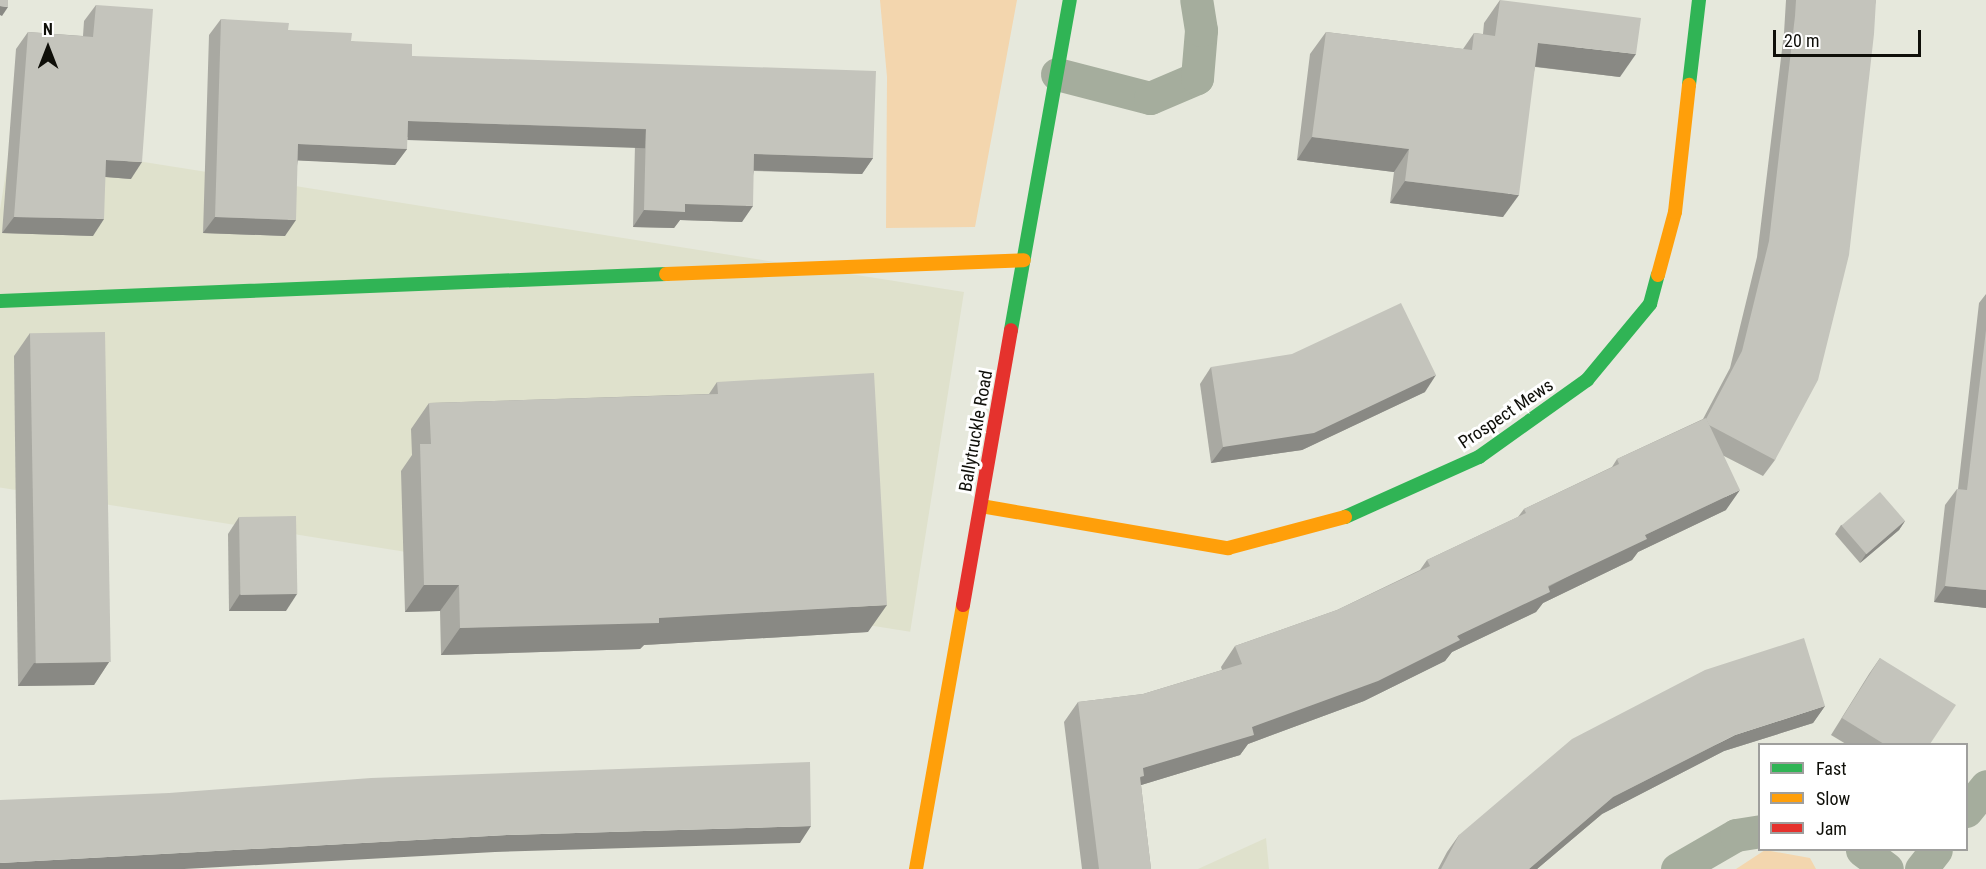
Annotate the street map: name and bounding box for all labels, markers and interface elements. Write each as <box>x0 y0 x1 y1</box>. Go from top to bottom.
north arrow <box>18 18 78 78</box>
scale bar <box>1776 18 1924 56</box>
text: N <box>43 20 53 39</box>
text: 20 m <box>1784 30 1819 51</box>
street label: Ballytruckle Road <box>955 369 997 493</box>
street label: Prospect Mews <box>1455 374 1557 454</box>
legend <box>1758 743 1968 851</box>
text: Fast <box>1816 758 1847 779</box>
text: Slow <box>1816 788 1850 809</box>
text: Jam <box>1816 818 1847 839</box>

